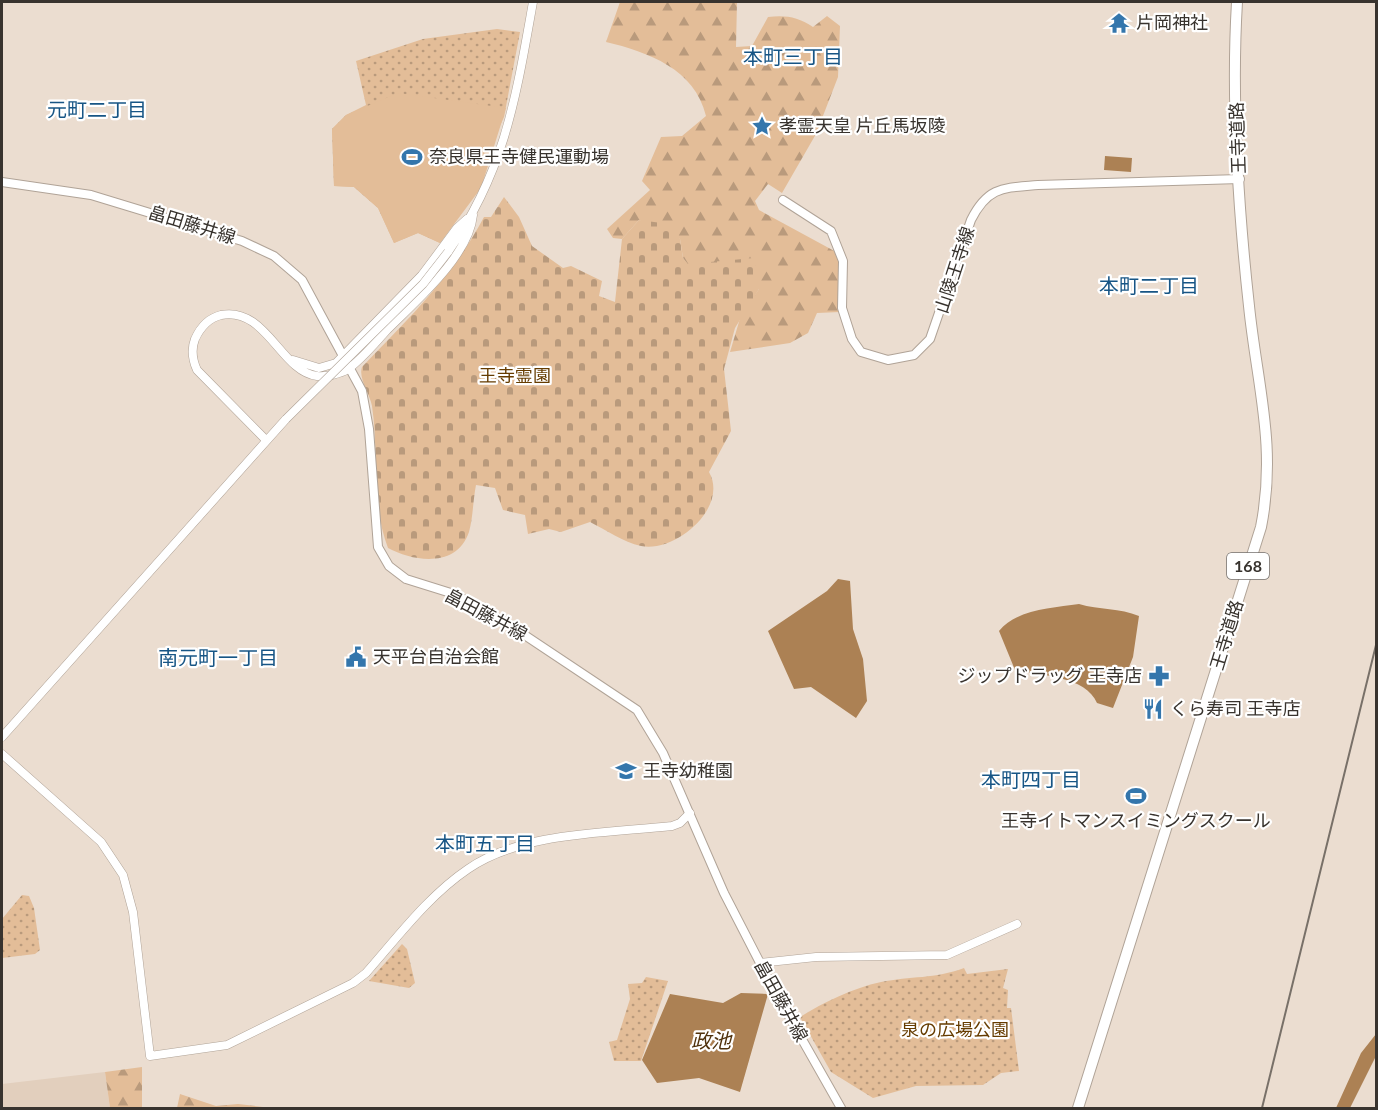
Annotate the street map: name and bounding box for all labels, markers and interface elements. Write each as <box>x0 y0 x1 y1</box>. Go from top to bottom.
temple icon: 片岡神社 <box>1107 11 1131 35</box>
place label: 片岡神社 <box>1136 11 1208 33</box>
district label: 本町三丁目 <box>743 44 843 68</box>
district label: 元町二丁目 <box>47 97 147 121</box>
street label: 王寺道路 <box>1225 102 1249 174</box>
place icon: 孝霊天皇 片丘馬坂陵 <box>750 114 774 138</box>
place label: 孝霊天皇 片丘馬坂陵 <box>779 114 946 136</box>
sports icon: 奈良県王寺健民運動場 <box>400 145 424 169</box>
place label: 奈良県王寺健民運動場 <box>429 145 609 167</box>
street label: 畠田藤井線 <box>146 200 239 248</box>
street label: 山陵王寺線 <box>930 223 978 316</box>
district label: 本町二丁目 <box>1099 273 1199 297</box>
park label: 王寺霊園 <box>479 364 551 386</box>
road number: 168 <box>1227 553 1269 579</box>
street label: 畠田藤井線 <box>442 583 531 645</box>
street label: 王寺道路 <box>1205 597 1247 672</box>
district label: 南元町一丁目 <box>158 645 278 669</box>
public building icon: 天平台自治会館 <box>344 645 368 669</box>
place label: 天平台自治会館 <box>373 645 499 667</box>
place label: ジップドラッグ 王寺店 <box>957 664 1142 686</box>
pharmacy icon: ジップドラッグ 王寺店 <box>1147 664 1171 688</box>
restaurant icon: くら寿司 王寺店 <box>1141 697 1165 721</box>
place label: くら寿司 王寺店 <box>1170 697 1301 719</box>
school or university icon: 王寺幼稚園 <box>614 759 638 783</box>
place label: 王寺幼稚園 <box>643 759 733 781</box>
district label: 本町四丁目 <box>981 767 1081 791</box>
sports icon: 王寺イトマンスイミングスクール <box>1124 784 1148 808</box>
place label: 王寺イトマンスイミングスクール <box>1001 809 1271 831</box>
district label: 本町五丁目 <box>435 831 535 855</box>
street label: 畠田藤井線 <box>750 956 813 1045</box>
park label: 泉の広場公園 <box>901 1018 1009 1040</box>
water label: 政池 <box>691 1028 733 1052</box>

